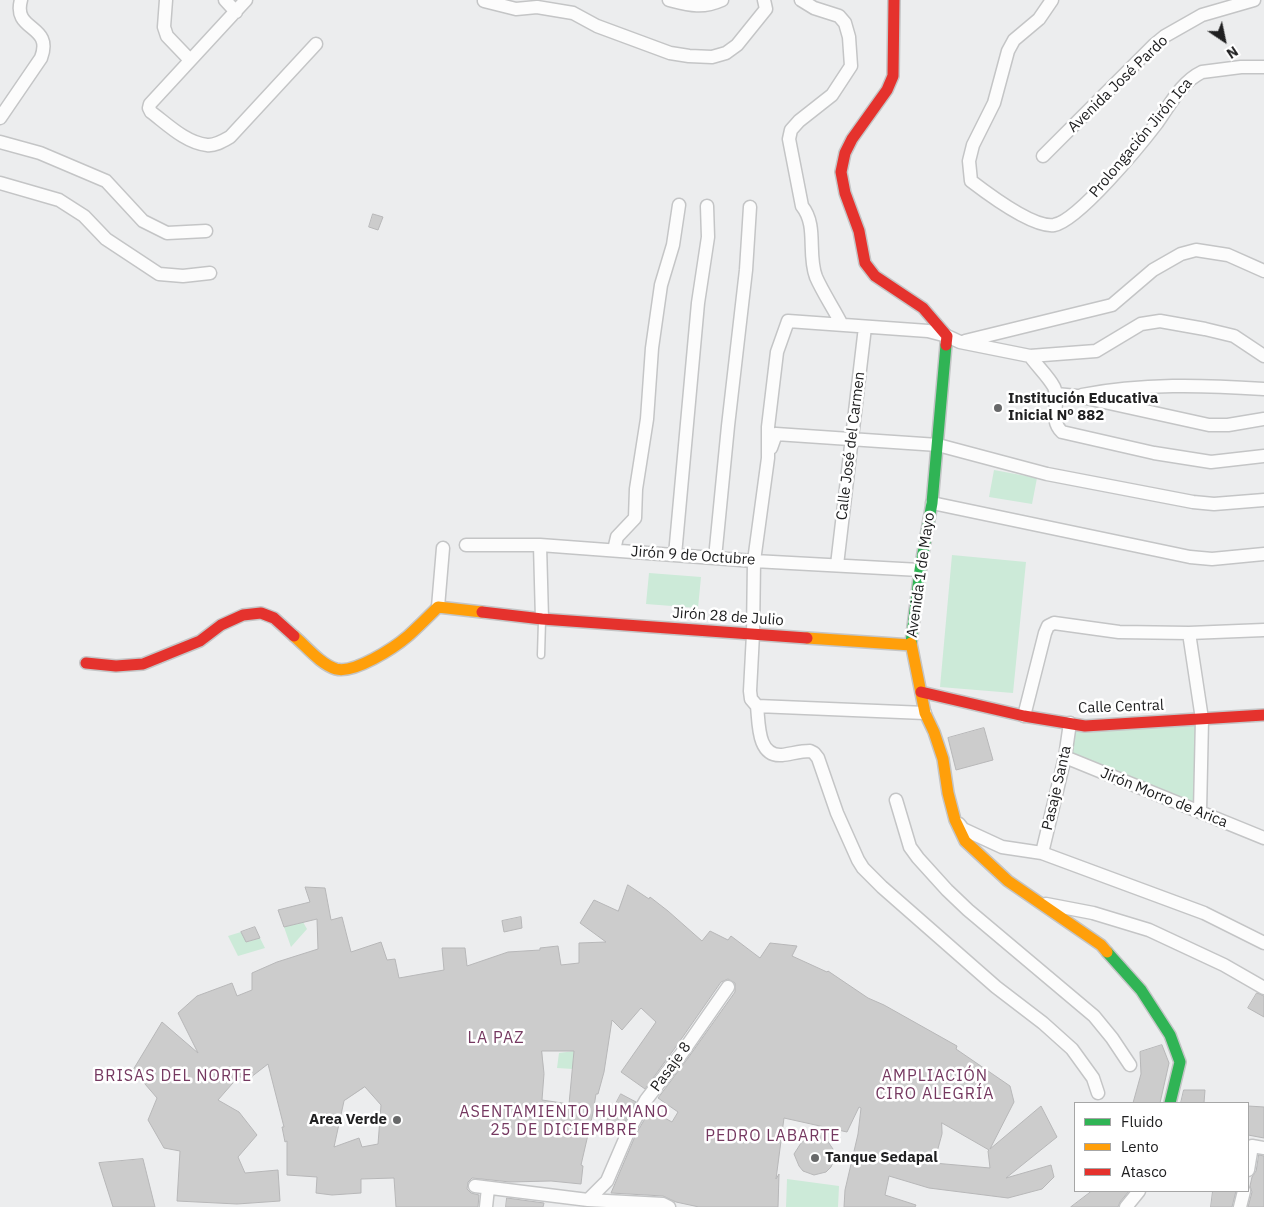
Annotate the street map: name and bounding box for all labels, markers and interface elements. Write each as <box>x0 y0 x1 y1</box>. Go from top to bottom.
north arrow <box>1199 15 1249 65</box>
street label: Avenida José Pardo <box>1064 32 1172 136</box>
text: N <box>1223 42 1242 63</box>
street label: Prolongación Jirón Ica <box>1086 75 1196 201</box>
street label: Calle José del Carmen <box>833 371 869 521</box>
place label: Institución Educativa Inicial Nº 882 <box>1008 390 1158 425</box>
marker: Institución Educativa Inicial Nº 882 <box>992 402 1004 414</box>
street label: Avenida 1 de Mayo <box>903 511 939 639</box>
street label: Jirón 9 de Octubre <box>630 543 756 569</box>
street label: Jirón 28 de Julio <box>672 604 784 630</box>
street label: Calle Central <box>1078 697 1164 717</box>
street label: Pasaje Santa <box>1039 744 1075 832</box>
street label: Jirón Morro de Arica <box>1098 764 1230 832</box>
district label: LA PAZ <box>467 1028 525 1048</box>
street label: Pasaje 8 <box>647 1039 695 1095</box>
district label: BRISAS DEL NORTE <box>92 1066 254 1086</box>
district label: AMPLIACIÓN CIRO ALEGRÍA <box>874 1066 996 1104</box>
district label: ASENTAMIENTO HUMANO 25 DE DICIEMBRE <box>457 1102 671 1140</box>
legend <box>1074 1102 1249 1192</box>
place label: Area Verde <box>309 1111 387 1129</box>
text: Fluido <box>1121 1112 1163 1131</box>
marker: Area Verde <box>391 1114 403 1126</box>
district label: PEDRO LABARTE <box>704 1126 842 1146</box>
text: Lento <box>1121 1137 1159 1156</box>
place label: Tanque Sedapal <box>825 1149 938 1167</box>
marker: Tanque Sedapal <box>809 1152 821 1164</box>
text: Atasco <box>1121 1162 1167 1181</box>

